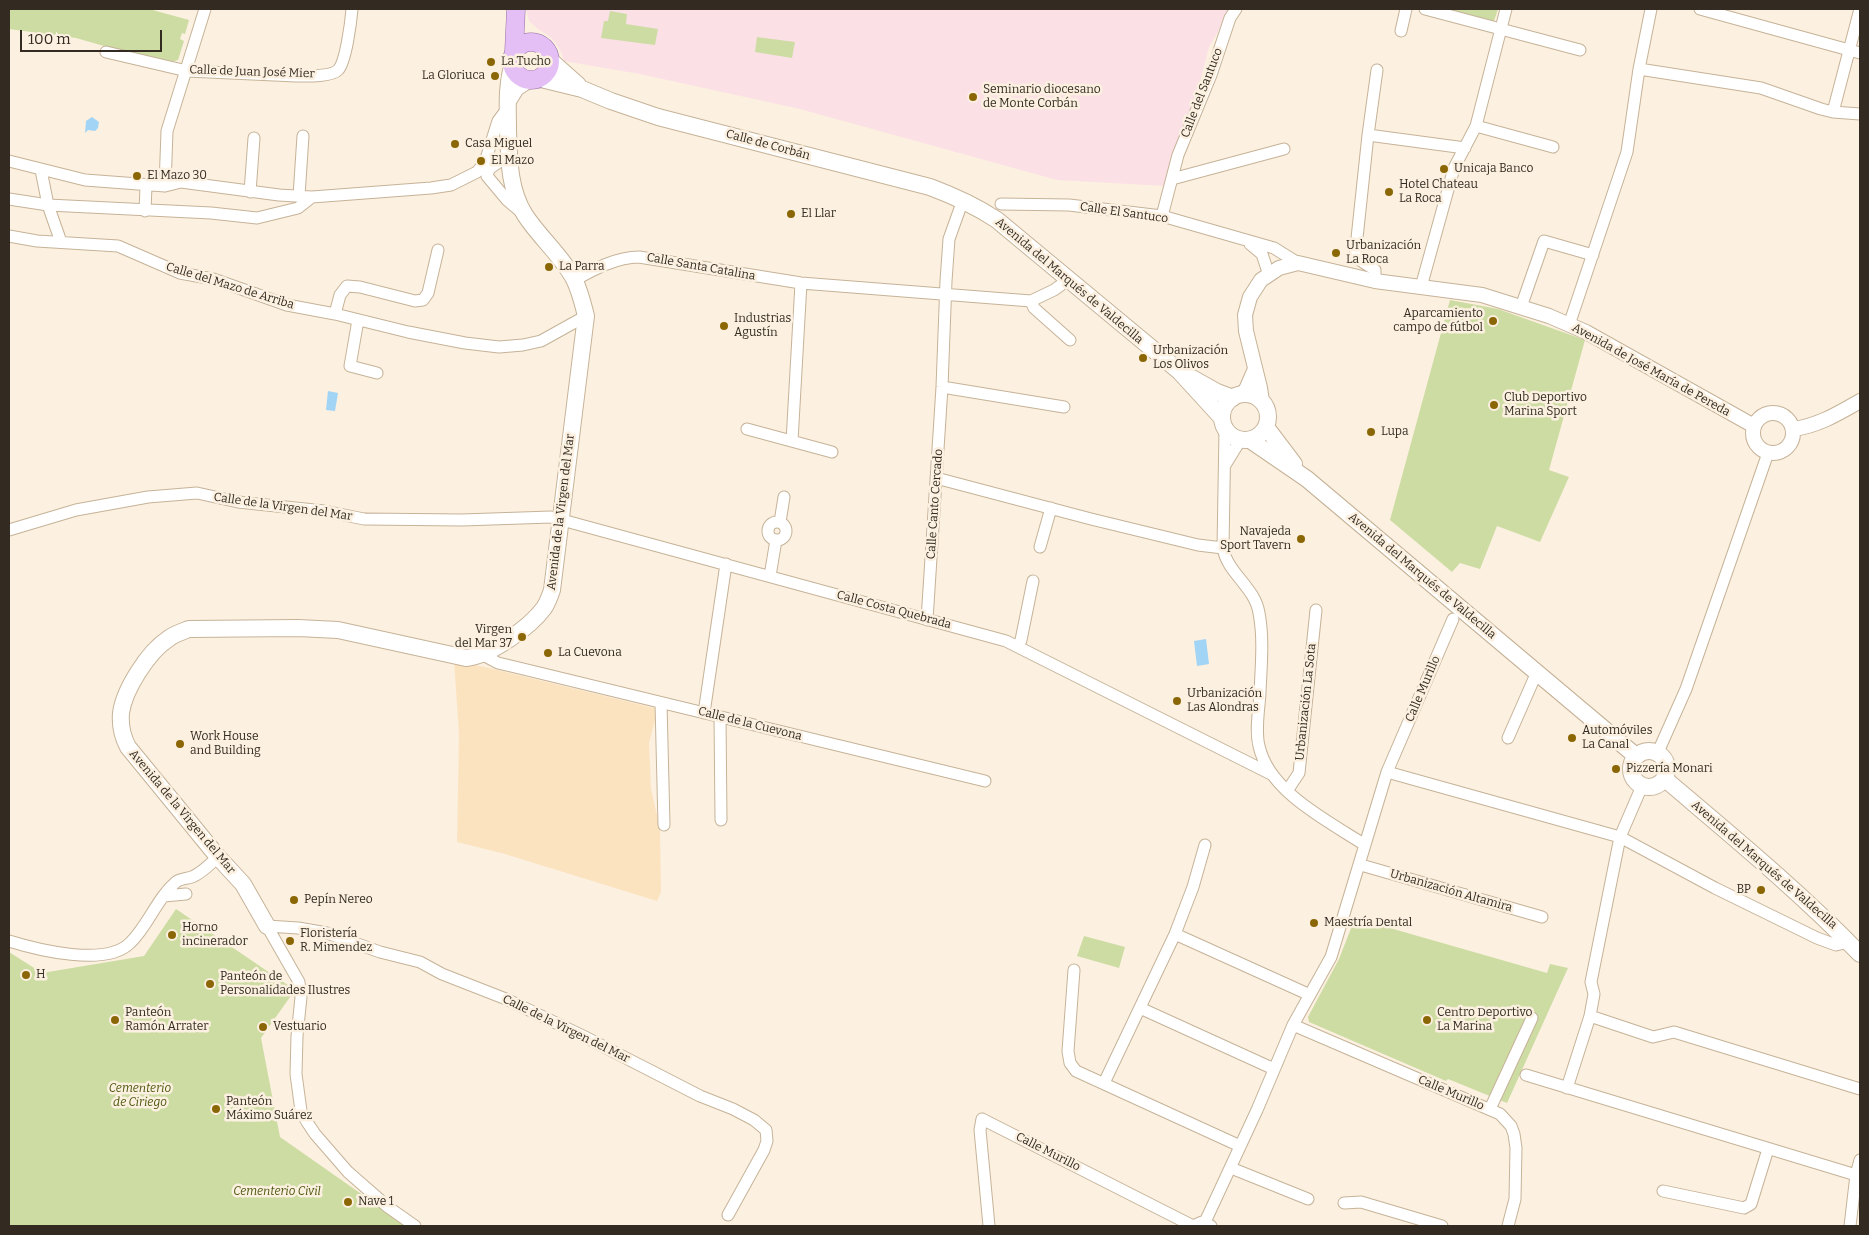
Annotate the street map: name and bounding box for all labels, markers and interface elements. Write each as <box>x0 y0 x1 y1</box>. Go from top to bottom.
scale bar <box>22 20 165 52</box>
text: 100 m <box>28 30 71 48</box>
street label: Calle del Santuco <box>1178 46 1226 140</box>
place label: La Tucho <box>501 55 551 69</box>
marker: La Tucho <box>485 56 497 68</box>
street label: Calle de Juan José Mier <box>189 63 315 81</box>
place label: La Gloriuca <box>422 69 485 83</box>
marker: La Gloriuca <box>489 70 501 82</box>
place label: Seminario diocesano de Monte Corbán <box>983 83 1101 111</box>
marker: Seminario diocesano de Monte Corbán <box>967 91 979 103</box>
street label: Calle de Corbán <box>724 127 812 163</box>
place label: Casa Miguel <box>465 137 532 151</box>
marker: Casa Miguel <box>449 138 461 150</box>
place label: El Mazo <box>491 154 534 168</box>
marker: El Mazo <box>475 155 487 167</box>
place label: Unicaja Banco <box>1454 162 1533 176</box>
marker: Unicaja Banco <box>1438 163 1450 175</box>
place label: El Mazo 30 <box>147 169 207 183</box>
marker: El Mazo 30 <box>131 170 143 182</box>
place label: Hotel Chateau La Roca <box>1399 178 1478 206</box>
marker: Hotel Chateau La Roca <box>1383 186 1395 198</box>
street label: Calle El Santuco <box>1079 200 1169 226</box>
place label: El Llar <box>801 207 836 221</box>
marker: El Llar <box>785 208 797 220</box>
street label: Avenida del Marqués de Valdecilla <box>992 215 1146 347</box>
place label: Urbanización La Roca <box>1346 239 1421 267</box>
marker: Urbanización La Roca <box>1330 247 1342 259</box>
street label: Calle Santa Catalina <box>645 250 757 284</box>
street label: Calle del Mazo de Arriba <box>164 260 296 312</box>
place label: La Parra <box>559 260 604 274</box>
marker: La Parra <box>543 261 555 273</box>
place label: Aparcamiento campo de fútbol <box>1393 307 1483 335</box>
place label: Industrias Agustín <box>734 312 791 340</box>
marker: Aparcamiento campo de fútbol <box>1487 315 1499 327</box>
marker: Industrias Agustín <box>718 320 730 332</box>
street label: Avenida de José María de Pereda <box>1569 320 1733 420</box>
place label: Urbanización Los Olivos <box>1153 344 1228 372</box>
marker: Urbanización Los Olivos <box>1137 352 1149 364</box>
place label: Club Deportivo Marina Sport <box>1504 391 1587 419</box>
marker: Club Deportivo Marina Sport <box>1488 399 1500 411</box>
place label: Lupa <box>1381 425 1409 439</box>
marker: Lupa <box>1365 426 1377 438</box>
street label: Avenida de la Virgen del Mar <box>544 433 578 591</box>
street label: Calle Canto Cercado <box>924 448 946 560</box>
street label: Calle de la Virgen del Mar <box>213 490 353 524</box>
street label: Avenida del Marqués de Valdecilla <box>1345 510 1499 642</box>
place label: Navajeda Sport Tavern <box>1220 525 1291 553</box>
marker: Navajeda Sport Tavern <box>1295 533 1307 545</box>
street label: Calle Costa Quebrada <box>835 588 953 632</box>
place label: Virgen del Mar 37 <box>455 623 512 651</box>
marker: Virgen del Mar 37 <box>516 631 528 643</box>
street label: Urbanización La Sota <box>1293 643 1319 761</box>
place label: La Cuevona <box>558 646 622 660</box>
marker: La Cuevona <box>542 647 554 659</box>
street label: Calle Murillo <box>1403 654 1443 724</box>
place label: Urbanización Las Alondras <box>1187 687 1262 715</box>
marker: Urbanización Las Alondras <box>1171 695 1183 707</box>
street label: Calle de la Cuevona <box>697 704 803 744</box>
place label: Automóviles La Canal <box>1582 724 1652 752</box>
place label: Work House and Building <box>190 730 261 758</box>
marker: Automóviles La Canal <box>1566 732 1578 744</box>
marker: Work House and Building <box>174 738 186 750</box>
street label: Avenida de la Virgen del Mar <box>126 747 238 877</box>
place label: Pizzería Monari <box>1626 762 1713 776</box>
marker: Pizzería Monari <box>1610 763 1622 775</box>
street label: Avenida del Marqués de Valdecilla <box>1688 798 1840 932</box>
street label: Urbanización Altamira <box>1388 867 1514 915</box>
place label: BP <box>1736 883 1751 897</box>
marker: BP <box>1755 884 1767 896</box>
place label: Pepín Nereo <box>304 893 373 907</box>
marker: Pepín Nereo <box>288 894 300 906</box>
place label: Maestría Dental <box>1324 916 1412 930</box>
marker: Maestría Dental <box>1308 917 1320 929</box>
place label: Horno incinerador <box>182 921 248 949</box>
place label: Floristería R. Mimendez <box>300 927 372 955</box>
marker: Horno incinerador <box>166 929 178 941</box>
marker: Floristería R. Mimendez <box>284 935 296 947</box>
place label: H <box>36 968 46 982</box>
marker: H <box>20 969 32 981</box>
place label: Panteón de Personalidades Ilustres <box>220 970 350 998</box>
marker: Panteón de Personalidades Ilustres <box>204 978 216 990</box>
street label: Calle de la Virgen del Mar <box>500 992 632 1066</box>
place label: Panteón Ramón Arrater <box>125 1006 209 1034</box>
place label: Centro Deportivo La Marina <box>1437 1006 1532 1034</box>
marker: Panteón Ramón Arrater <box>109 1014 121 1026</box>
marker: Centro Deportivo La Marina <box>1421 1014 1433 1026</box>
place label: Vestuario <box>273 1020 327 1034</box>
marker: Vestuario <box>257 1021 269 1033</box>
street label: Calle Murillo <box>1416 1073 1486 1113</box>
park label: Cementerio de Ciriego <box>109 1082 171 1110</box>
place label: Panteón Máximo Suárez <box>226 1095 312 1123</box>
marker: Panteón Máximo Suárez <box>210 1103 222 1115</box>
street label: Calle Murillo <box>1013 1130 1083 1174</box>
park label: Cementerio Civil <box>233 1185 321 1199</box>
place label: Nave 1 <box>358 1195 393 1209</box>
marker: Nave 1 <box>342 1196 354 1208</box>

